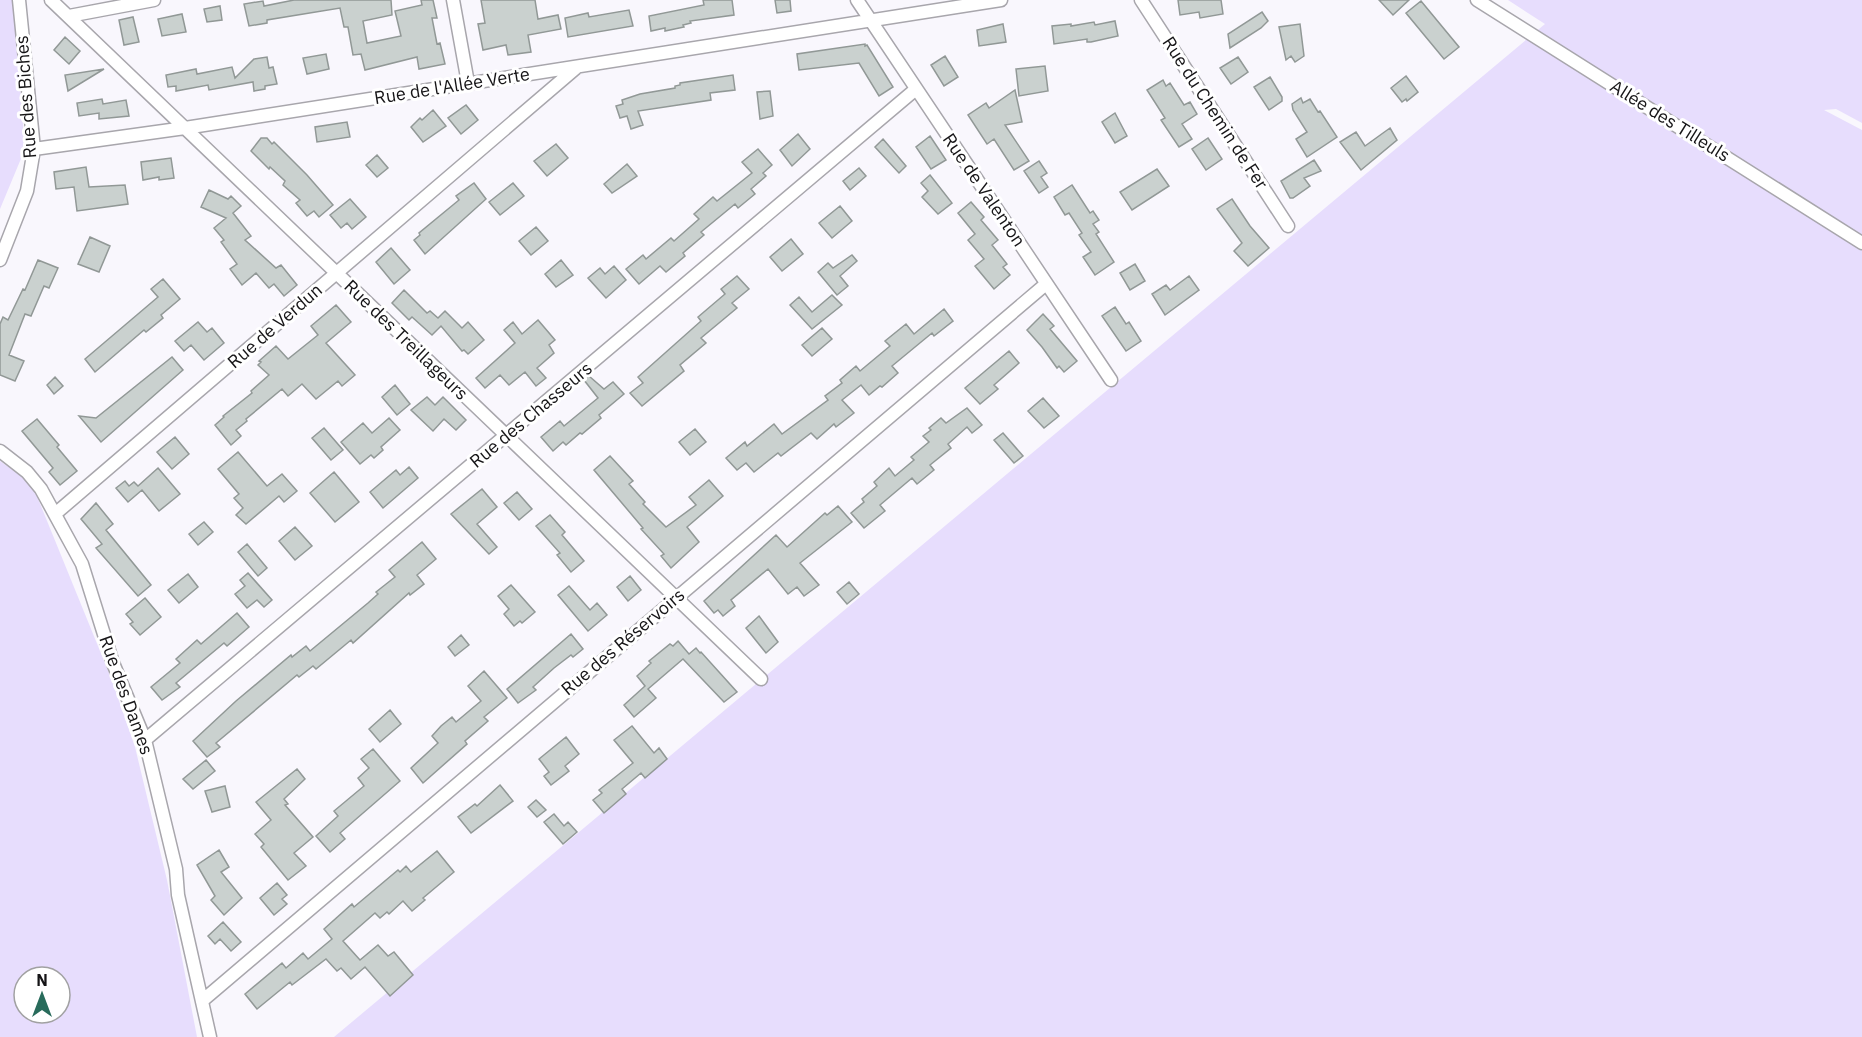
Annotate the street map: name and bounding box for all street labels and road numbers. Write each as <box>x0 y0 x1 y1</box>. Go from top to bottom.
street label: Rue du Chemin de Fer <box>1157 32 1274 194</box>
street label: Rue des Biches <box>10 35 41 159</box>
street label: Rue de l'Allée Verte <box>373 62 531 109</box>
street label: Allée des Tilleuls <box>1606 75 1734 167</box>
street label: Rue de Valenton <box>938 129 1031 251</box>
street label: Rue des Treillageurs <box>339 274 473 405</box>
street label: Rue de Verdun <box>223 278 327 373</box>
street label: Rue des Chasseurs <box>465 357 597 473</box>
street label: Rue des Réservoirs <box>556 583 689 700</box>
street label: Rue des Dames <box>94 632 159 758</box>

